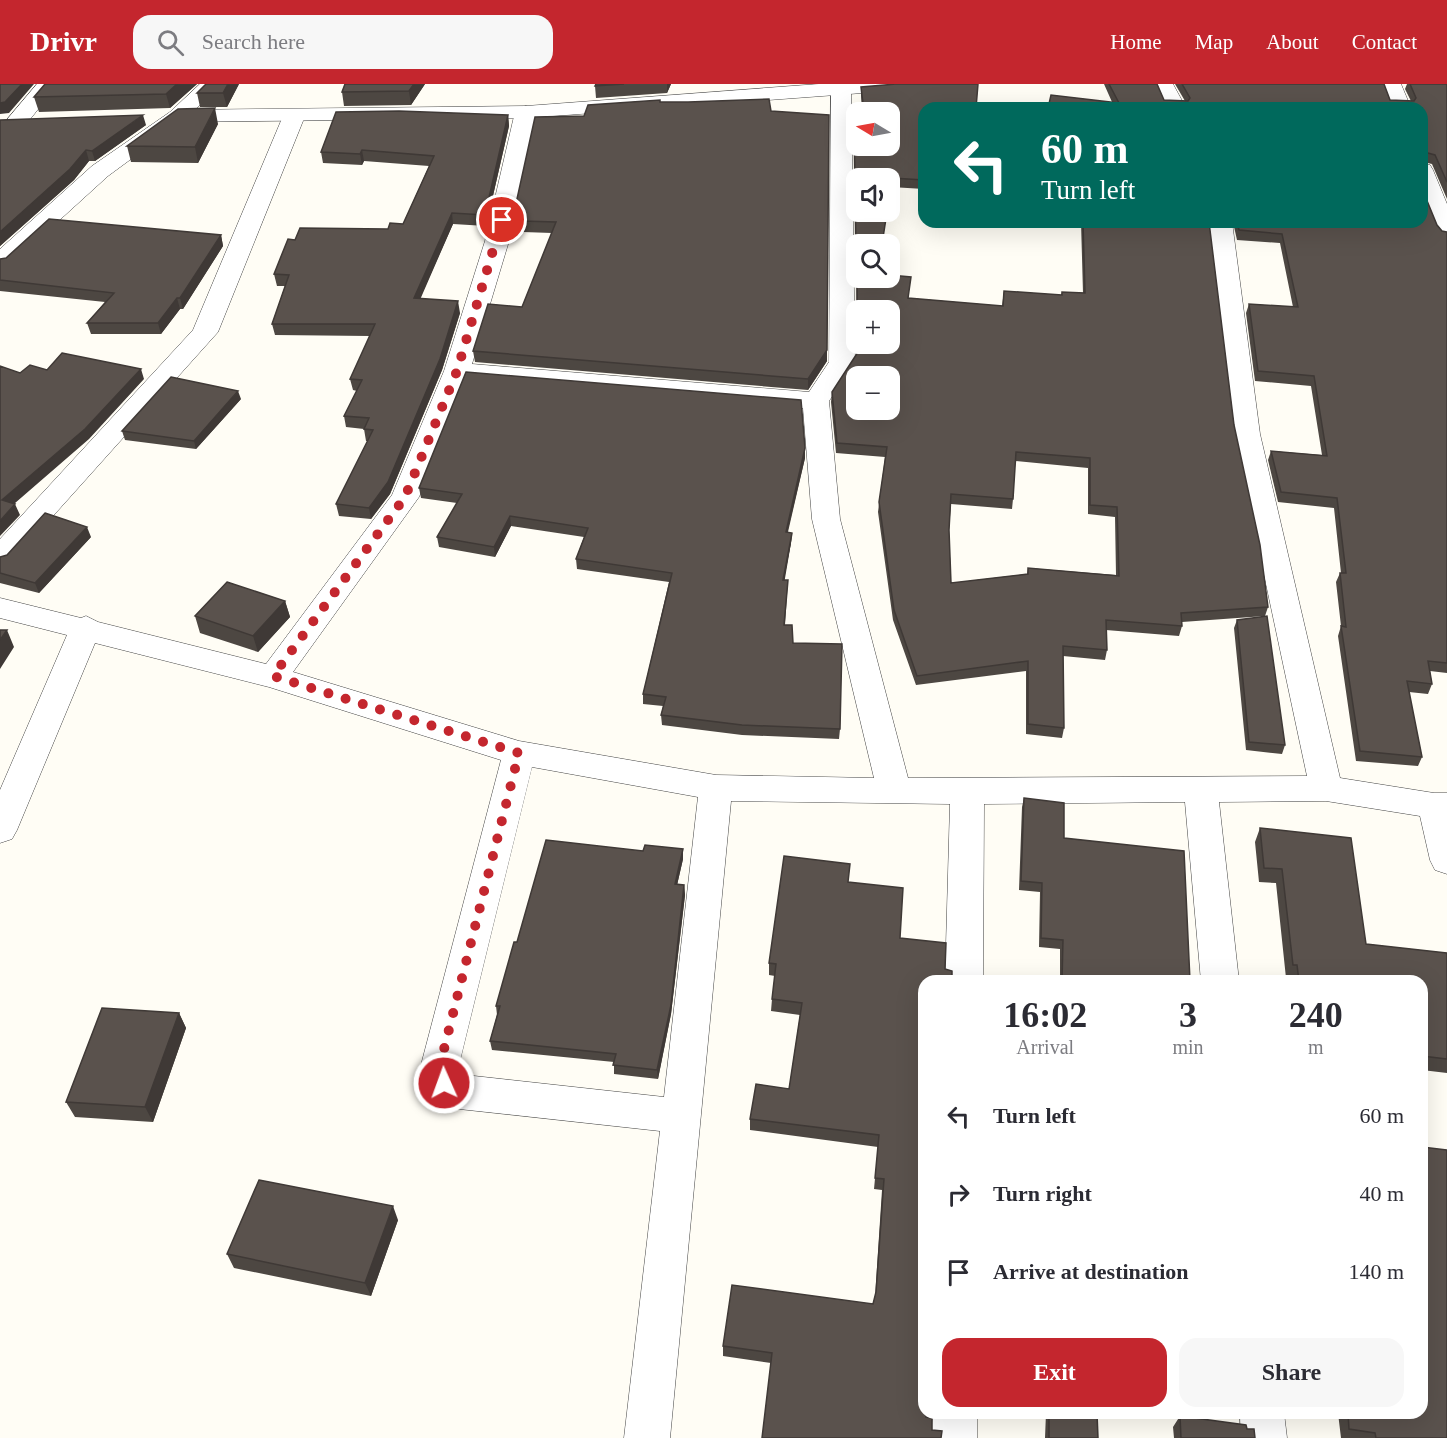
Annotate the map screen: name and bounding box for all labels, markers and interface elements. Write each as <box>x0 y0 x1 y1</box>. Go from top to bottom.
search box <box>133 15 553 69</box>
text: Drivr <box>30 26 97 57</box>
icon: search <box>154 26 187 59</box>
text: Search here <box>202 29 305 54</box>
text: Home <box>1110 30 1162 54</box>
text: Map <box>1195 30 1233 54</box>
text: About <box>1266 30 1319 54</box>
text: Contact <box>1352 30 1417 54</box>
north arrow <box>846 102 900 156</box>
map controls <box>846 102 900 420</box>
icon: left <box>942 126 1020 204</box>
text: 60 m <box>1041 126 1129 172</box>
button: sound <box>846 168 900 222</box>
text: Turn left <box>1041 175 1135 205</box>
pin <box>476 194 527 245</box>
icon: arrive <box>485 203 518 236</box>
button: search <box>846 234 900 288</box>
button: + <box>846 300 900 354</box>
button: − <box>846 366 900 420</box>
text: 16:02 <box>1003 995 1087 1035</box>
text: 3 <box>1179 995 1197 1035</box>
text: 240 <box>1289 995 1343 1035</box>
text: Arrival <box>1016 1036 1074 1058</box>
text: min <box>1172 1036 1204 1058</box>
text: m <box>1308 1036 1324 1058</box>
position arrow <box>412 1051 476 1115</box>
icon: left <box>942 1100 975 1133</box>
text: Turn left <box>993 1103 1076 1128</box>
text: 60 m <box>1359 1103 1404 1128</box>
icon: right <box>942 1178 975 1211</box>
text: Turn right <box>993 1181 1092 1206</box>
text: 40 m <box>1359 1181 1404 1206</box>
icon: arrive <box>942 1256 975 1289</box>
text: Arrive at destination <box>993 1259 1189 1284</box>
text: 140 m <box>1348 1259 1404 1284</box>
button: Exit <box>942 1338 1167 1407</box>
button: Share <box>1179 1338 1404 1407</box>

